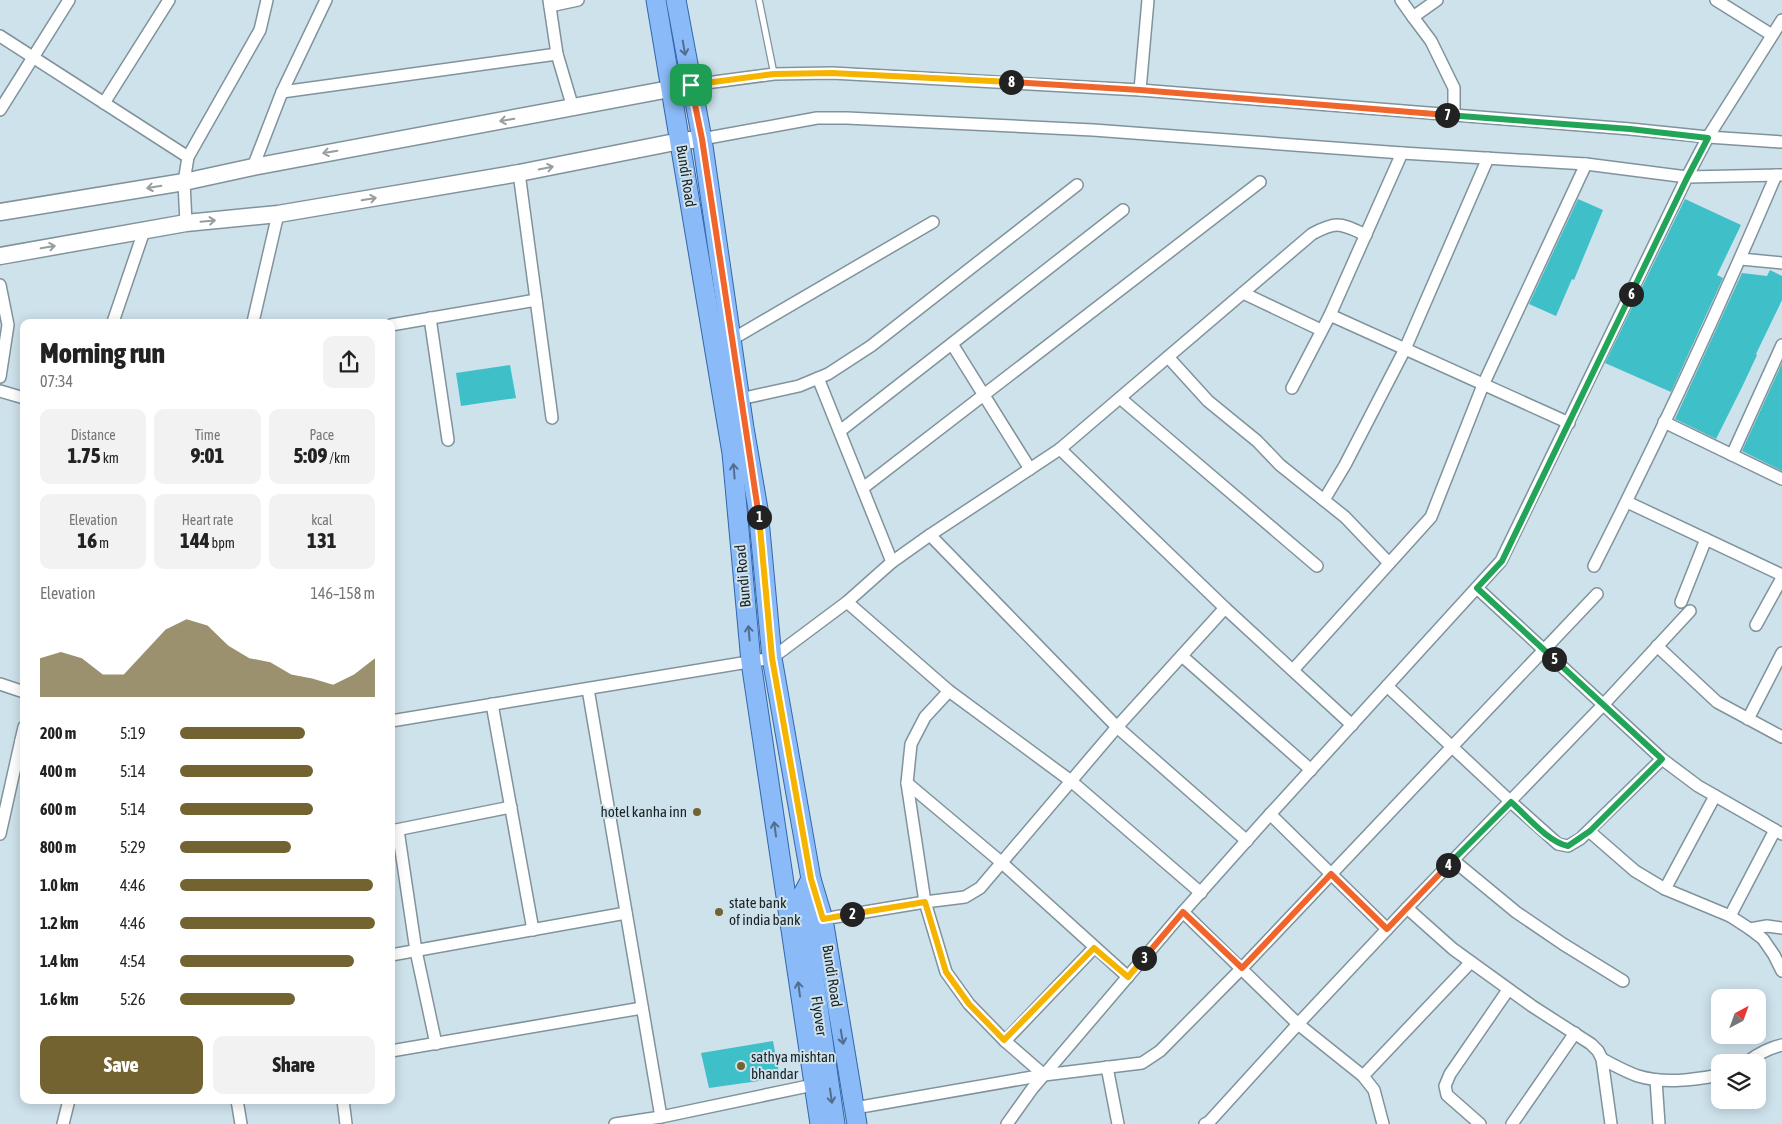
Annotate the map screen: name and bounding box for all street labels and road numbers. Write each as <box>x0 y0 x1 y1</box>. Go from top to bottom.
street label: Bundi Road <box>673 144 700 208</box>
street label: Bundi Road <box>731 544 754 608</box>
street label: Bundi Road <box>819 944 846 1008</box>
street label: Flyover <box>808 995 831 1038</box>

